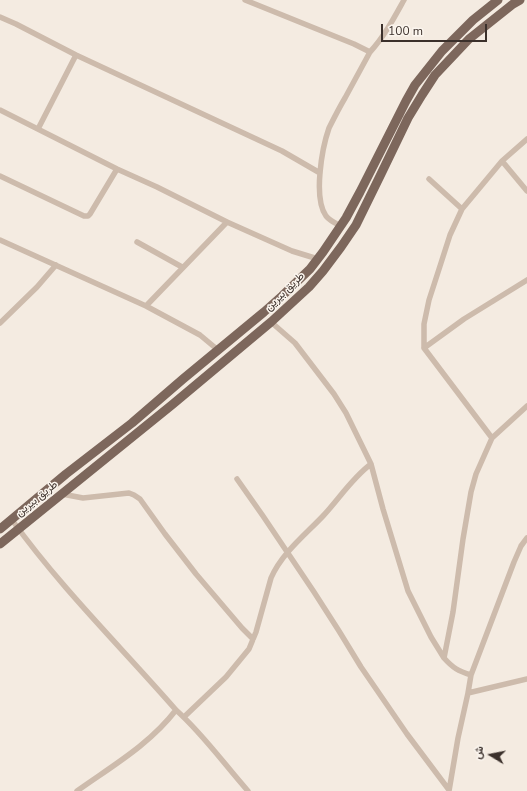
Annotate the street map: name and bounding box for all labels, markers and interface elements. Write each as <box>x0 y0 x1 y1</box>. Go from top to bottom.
scale bar <box>383 16 489 42</box>
text: 100 m <box>388 23 423 39</box>
street label: طريق بيرين <box>263 270 307 314</box>
street label: طريق بيرين <box>14 478 60 520</box>
north arrow <box>471 735 511 775</box>
text: ش <box>470 745 487 761</box>

